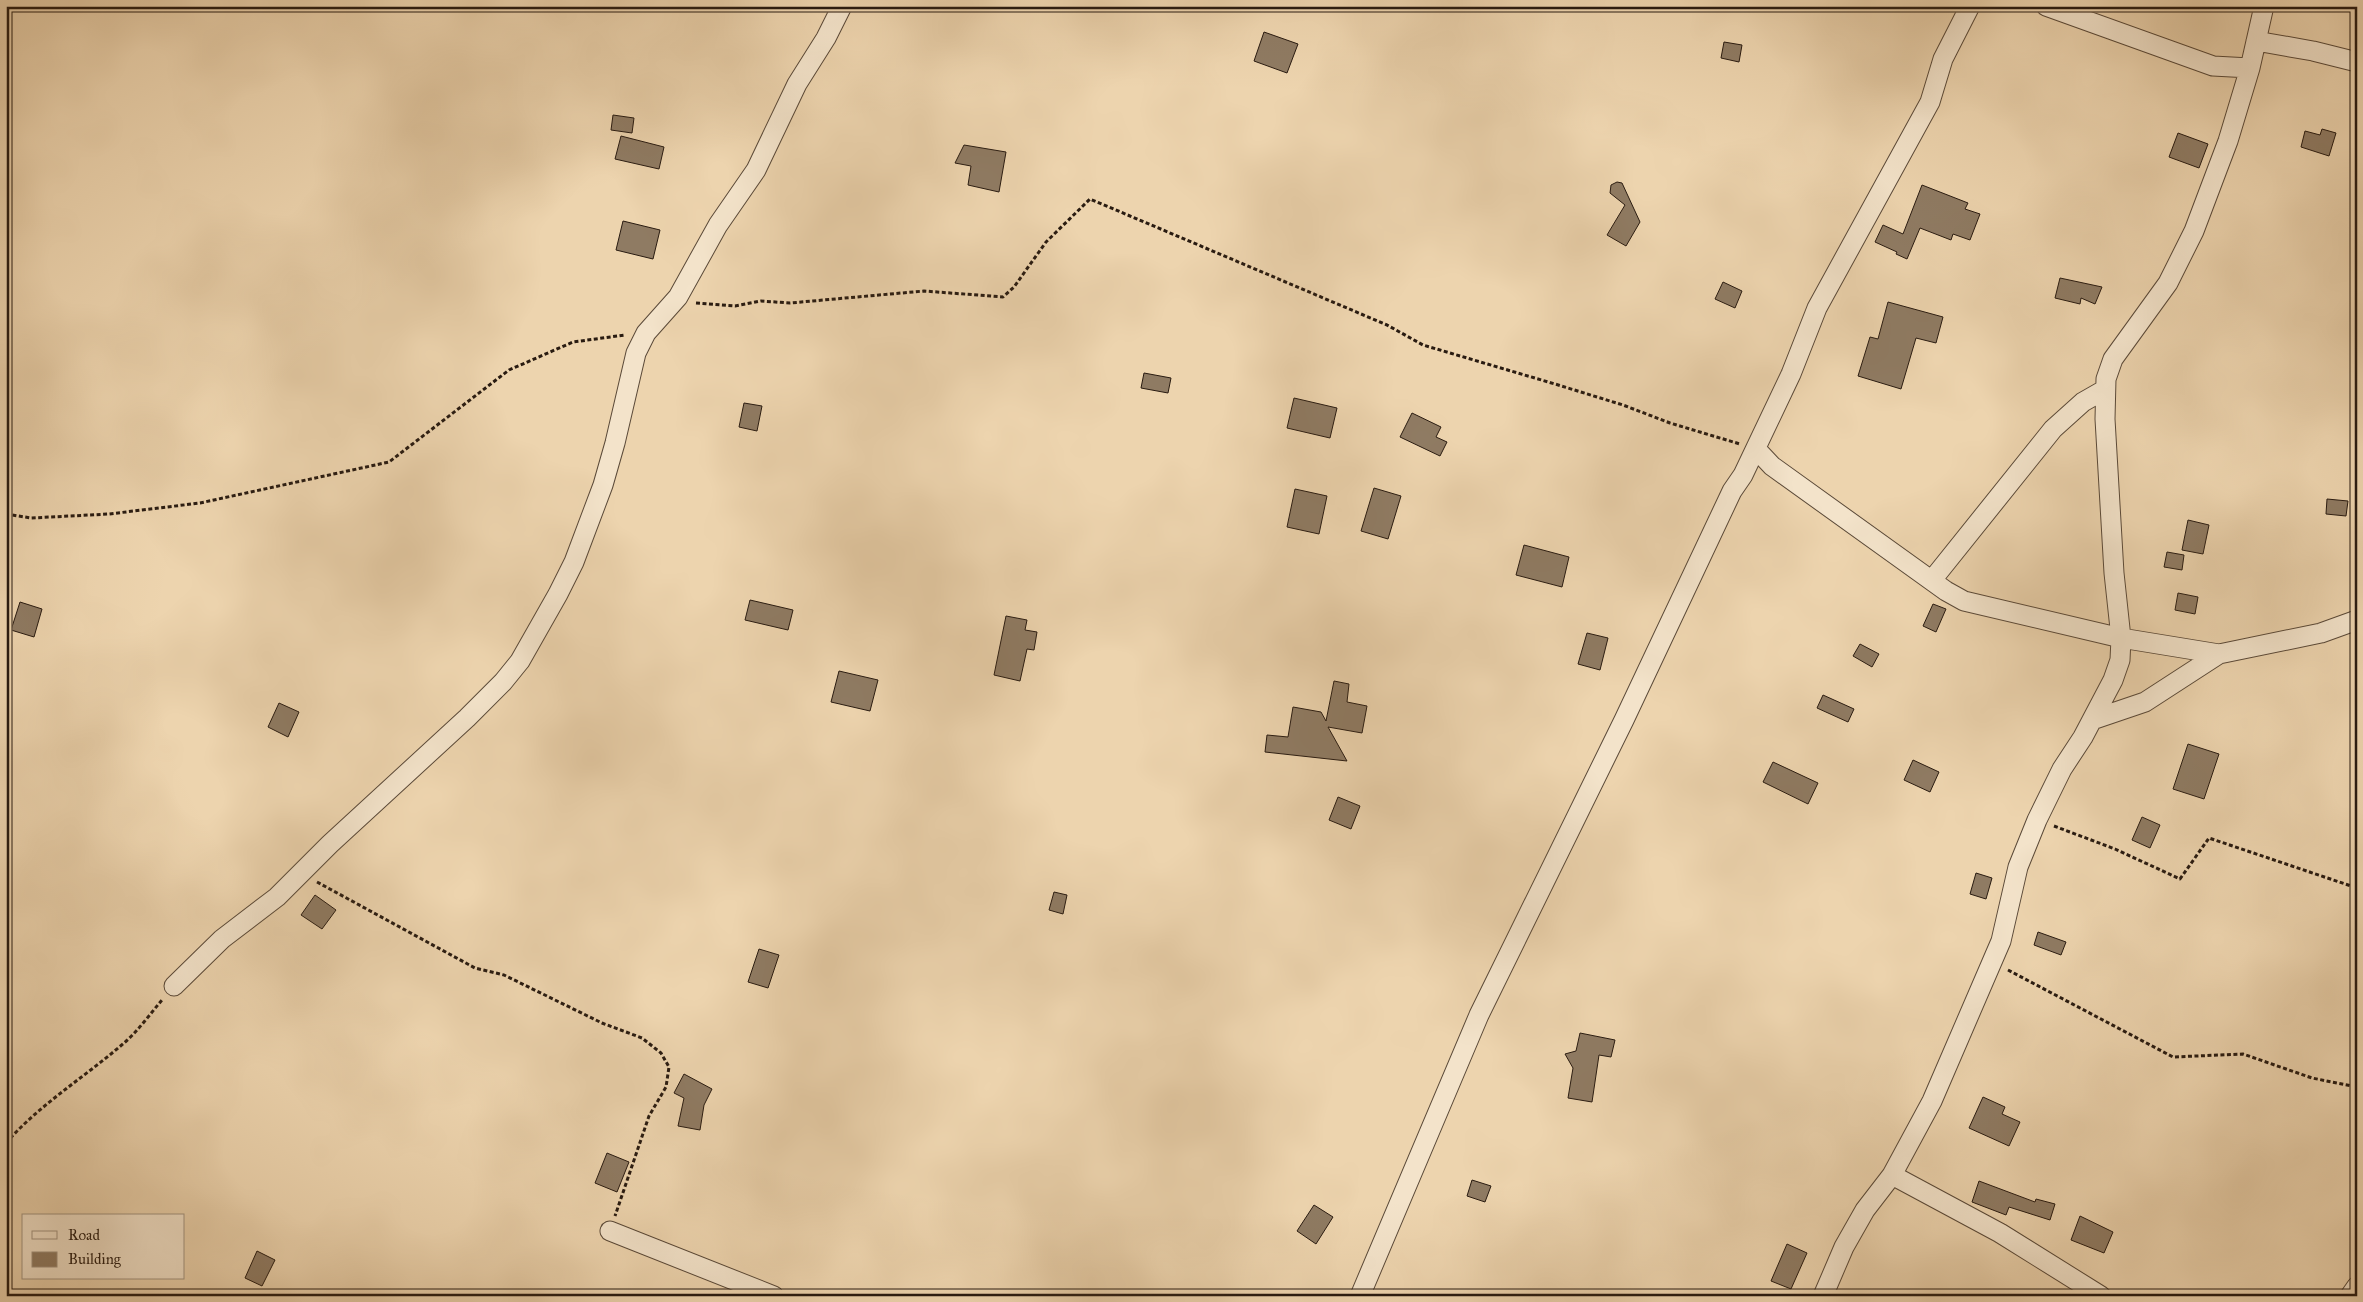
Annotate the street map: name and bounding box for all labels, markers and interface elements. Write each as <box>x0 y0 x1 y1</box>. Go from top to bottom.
legend <box>22 1214 185 1280</box>
text: Road <box>68 1226 100 1244</box>
text: Building <box>68 1250 122 1268</box>

